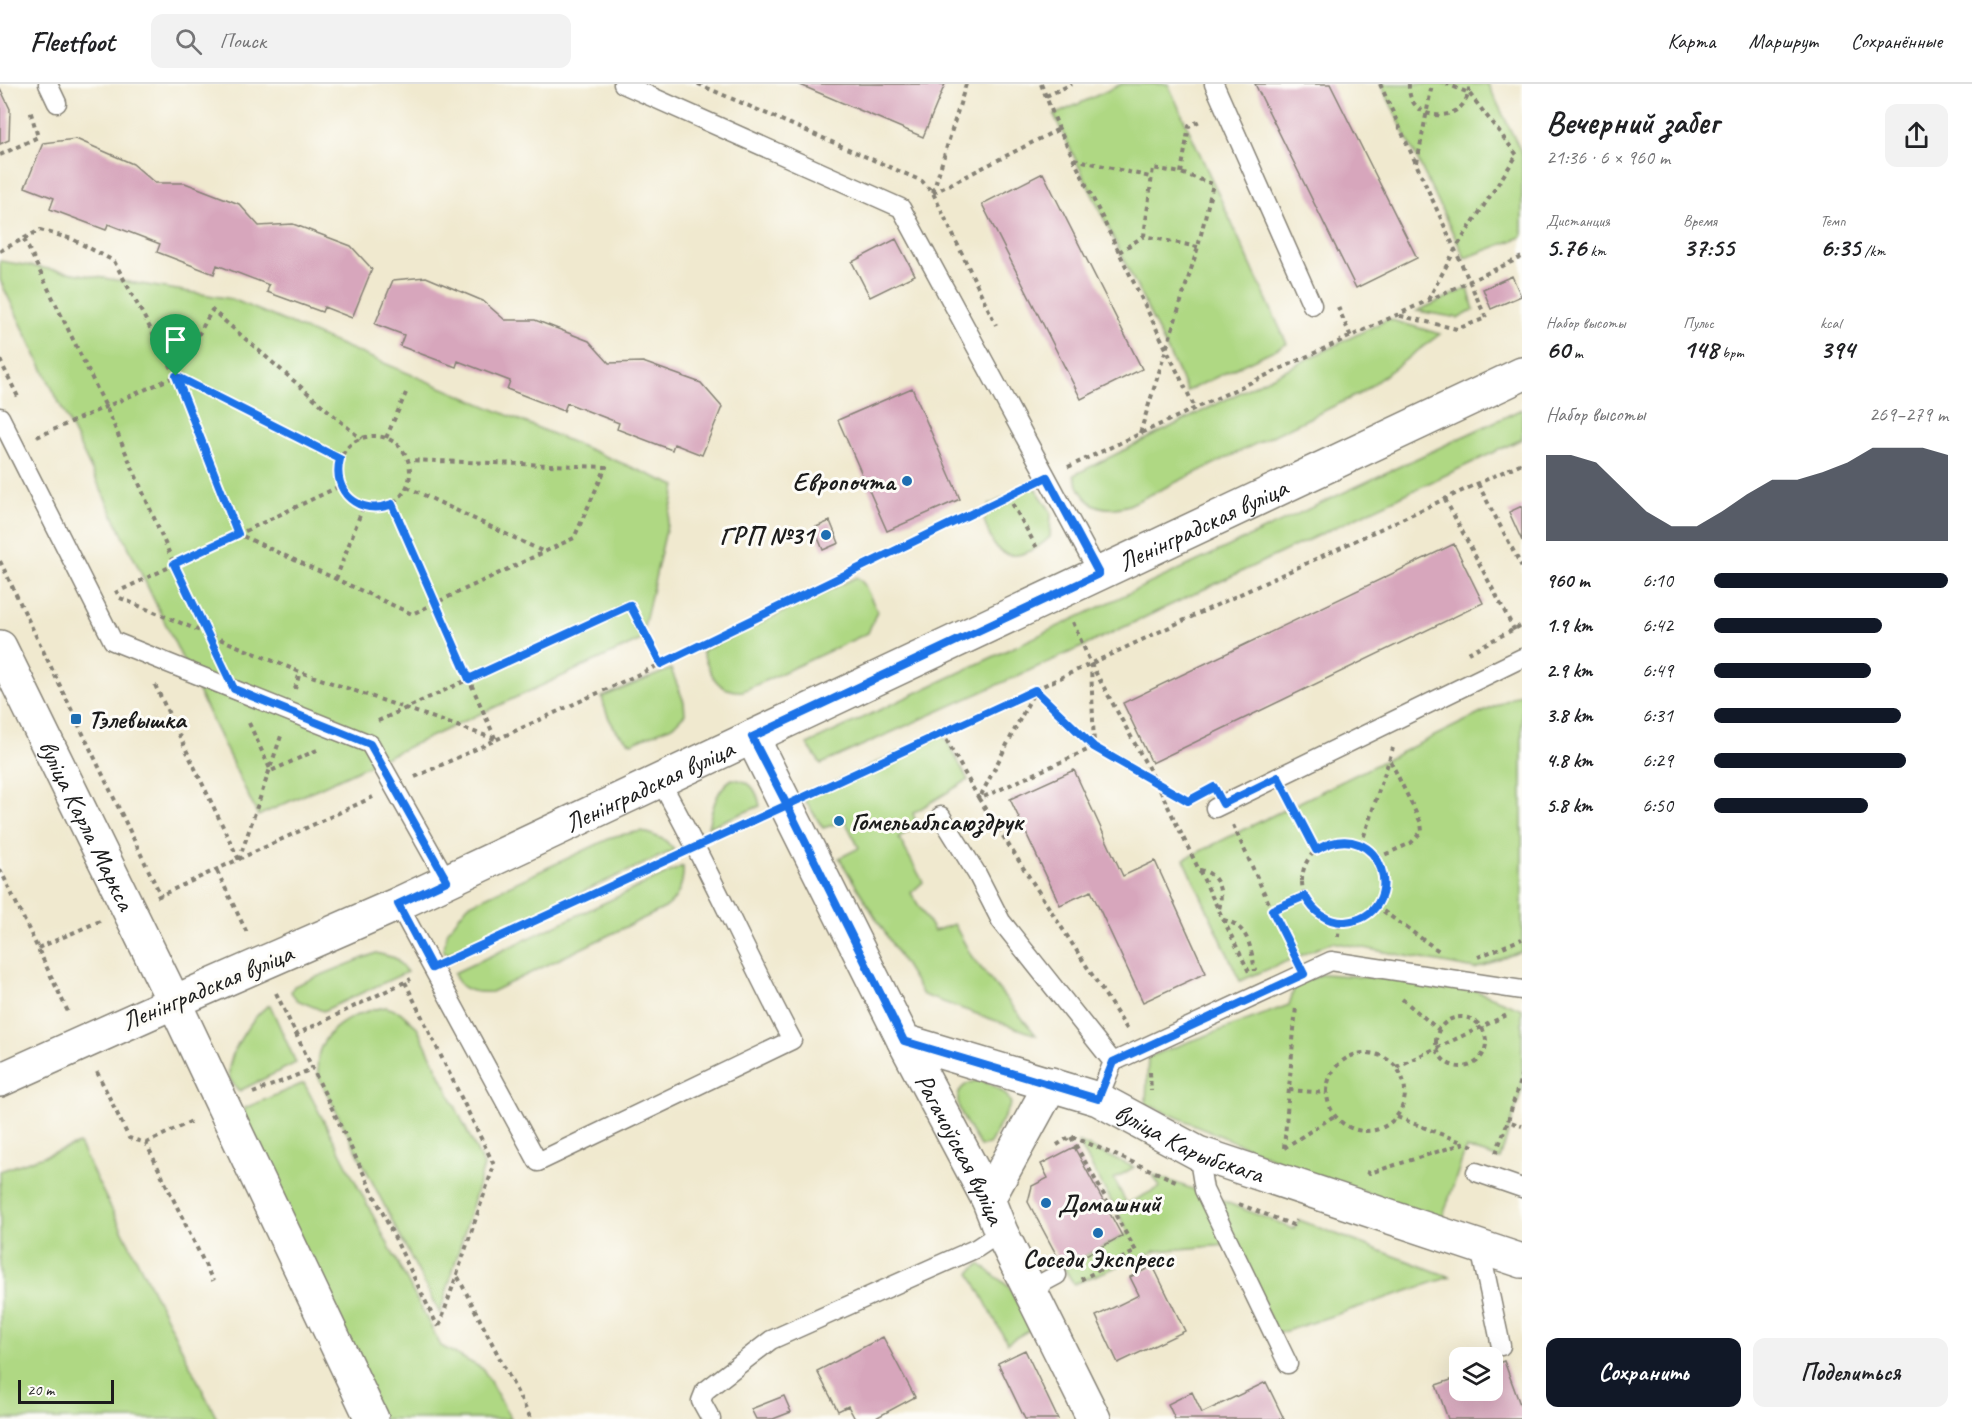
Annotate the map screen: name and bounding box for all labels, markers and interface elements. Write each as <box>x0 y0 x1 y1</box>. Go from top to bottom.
search box <box>151 14 571 68</box>
text: Fleetfoot <box>30 24 115 59</box>
icon: search <box>172 25 205 58</box>
text: Поиск <box>220 27 266 55</box>
text: Карта <box>1667 28 1716 54</box>
text: Маршрут <box>1749 28 1818 54</box>
text: Сохранённые <box>1851 28 1942 54</box>
text: Вечерний забег <box>1546 101 1719 143</box>
button: share <box>1885 104 1948 167</box>
text: 21:36 · 6 × 960 m <box>1546 145 1670 170</box>
text: Дистанция <box>1546 211 1610 231</box>
text: Время <box>1683 211 1717 231</box>
text: Темп <box>1820 211 1846 231</box>
text: 5.76 <box>1546 231 1586 264</box>
text: 37:55 <box>1683 231 1734 264</box>
text: 6:35 <box>1820 231 1860 264</box>
text: km <box>1586 241 1606 261</box>
text: /km <box>1860 241 1885 261</box>
text: Набор высоты <box>1546 313 1625 333</box>
text: Пульс <box>1683 313 1714 333</box>
text: kcal <box>1820 313 1841 333</box>
pin <box>150 314 201 376</box>
icon: arrive <box>159 323 192 356</box>
text: 60 <box>1546 333 1570 366</box>
text: 148 <box>1683 333 1718 366</box>
text: 394 <box>1820 333 1855 366</box>
text: m <box>1570 343 1583 363</box>
text: bpm <box>1718 343 1744 363</box>
text: Набор высоты <box>1546 402 1645 427</box>
text: 269–279 m <box>1869 402 1948 427</box>
place label: Европочта <box>792 465 898 498</box>
street label: Ленінградская вуліца <box>1113 470 1294 579</box>
marker: Европочта <box>900 474 914 488</box>
place label: ГРП №31 <box>719 519 817 552</box>
marker: ГРП №31 <box>819 528 833 542</box>
text: 960 m <box>1546 568 1589 593</box>
text: 6:10 <box>1642 568 1673 593</box>
text: 1.9 km <box>1546 613 1592 638</box>
text: 6:42 <box>1642 613 1673 638</box>
text: 2.9 km <box>1546 658 1592 683</box>
text: 6:49 <box>1642 658 1673 683</box>
place label: Тэлевышка <box>88 703 188 736</box>
text: 3.8 km <box>1546 703 1593 728</box>
text: 6:31 <box>1642 703 1673 728</box>
marker: Тэлевышка <box>69 712 83 726</box>
street label: Ленінградская вуліца <box>559 731 741 840</box>
street label: вуліца Карла Маркса <box>31 734 143 917</box>
text: 4.8 km <box>1546 748 1593 773</box>
text: 6:29 <box>1642 748 1673 773</box>
text: 5.8 km <box>1546 793 1592 818</box>
text: 6:50 <box>1642 793 1673 818</box>
place label: Гомельаблсаюздрук <box>851 805 1025 838</box>
marker: Гомельаблсаюздрук <box>832 814 846 828</box>
street label: Ленінградская вуліца <box>117 936 299 1038</box>
street label: Рагачоўская вуліца <box>907 1068 1013 1231</box>
street label: вуліца Карыбскага <box>1109 1095 1269 1191</box>
place label: Домашний <box>1058 1187 1162 1220</box>
marker: Домашний <box>1039 1196 1053 1210</box>
marker: Соседи Экспресс <box>1091 1226 1105 1240</box>
place label: Соседи Экспресс <box>1022 1242 1174 1275</box>
button: Сохранить <box>1546 1338 1741 1407</box>
button: Поделиться <box>1753 1338 1948 1407</box>
map controls <box>1449 1347 1503 1401</box>
button: layers <box>1449 1347 1503 1401</box>
scale bar <box>18 1377 114 1404</box>
text: 20 m <box>27 1380 54 1400</box>

